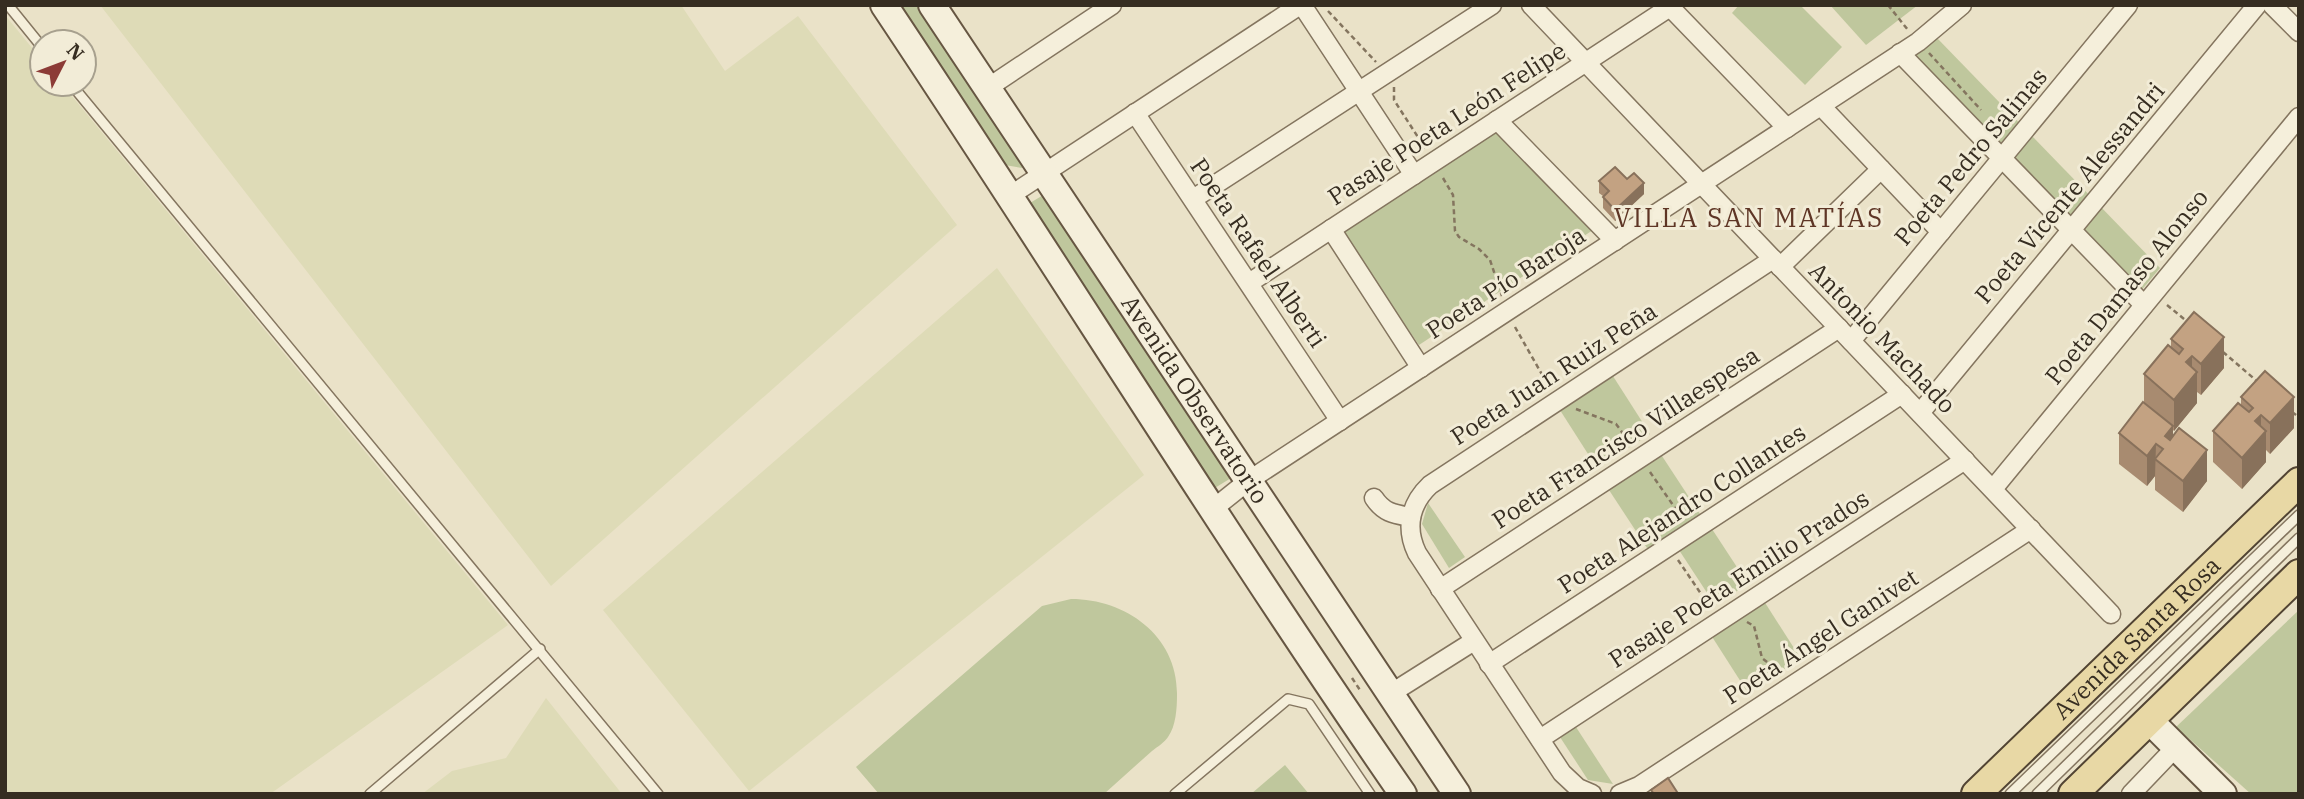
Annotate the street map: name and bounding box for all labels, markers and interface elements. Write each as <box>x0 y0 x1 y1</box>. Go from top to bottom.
north arrow <box>28 28 98 98</box>
street label: Pasaje Poeta León Felipe <box>1321 34 1572 212</box>
text: N <box>62 38 90 65</box>
street label: Poeta Pedro Salinas <box>1887 61 2054 252</box>
street label: Poeta Vicente Alessandri <box>1967 75 2171 310</box>
street label: Poeta Rafael Alberti <box>1183 151 1334 353</box>
street label: Poeta Damaso Alonso <box>2037 182 2215 391</box>
district label: VILLA SAN MATÍAS <box>1614 200 1884 234</box>
street label: Poeta Pío Baroja <box>1420 219 1591 346</box>
street label: Antonio Machado <box>1802 255 1963 420</box>
street label: Avenida Observatorio <box>1114 289 1276 510</box>
street label: Poeta Juan Ruiz Peña <box>1444 294 1663 452</box>
street label: Poeta Francisco Villaespesa <box>1486 339 1765 536</box>
street label: Poeta Alejandro Collantes <box>1551 416 1812 600</box>
street label: Pasaje Poeta Emilio Prados <box>1602 482 1875 675</box>
street label: Avenida Santa Rosa <box>2046 549 2227 726</box>
street label: Poeta Ángel Ganivet <box>1717 561 1924 711</box>

